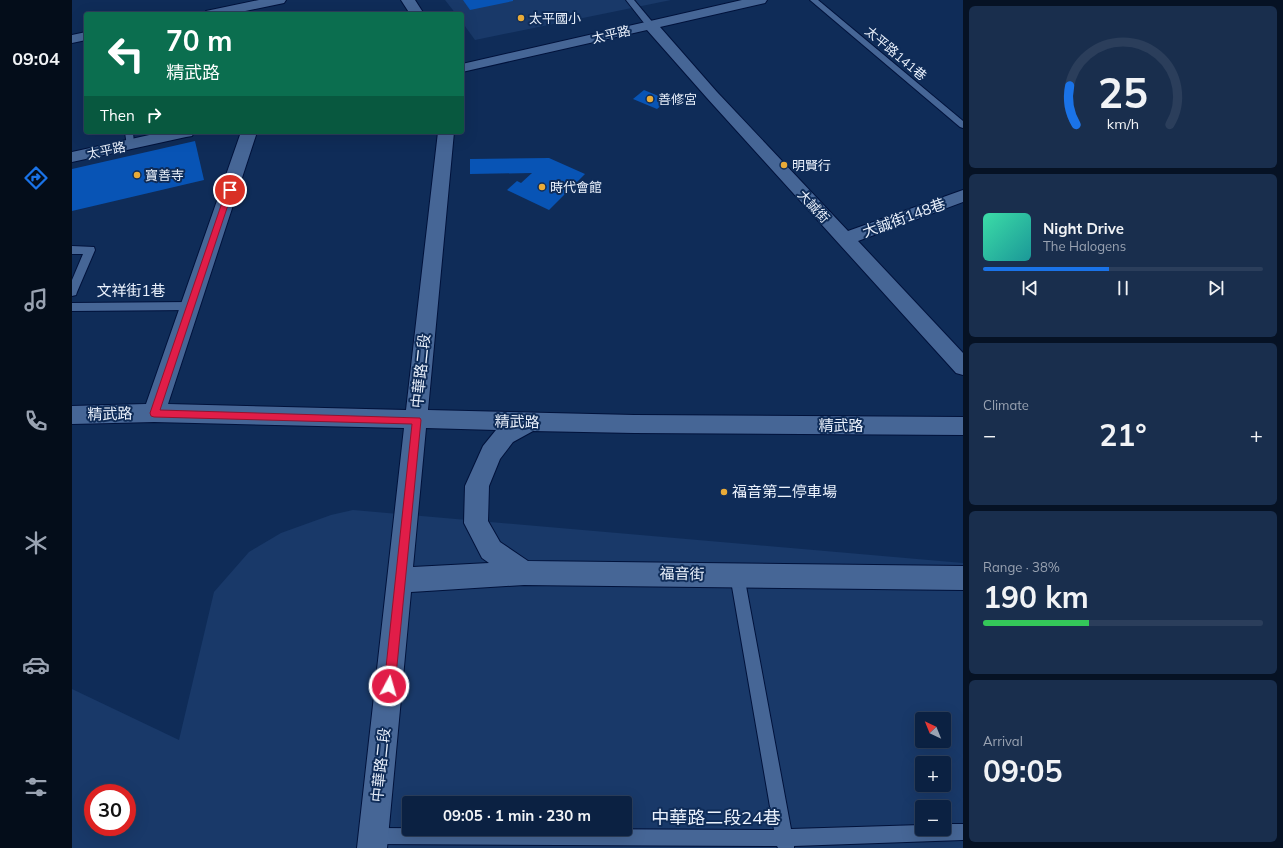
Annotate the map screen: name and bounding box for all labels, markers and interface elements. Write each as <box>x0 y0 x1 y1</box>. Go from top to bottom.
place label: 太平國小 <box>529 10 581 26</box>
marker: 太平國小 <box>516 13 526 23</box>
street label: 太平路 <box>590 22 632 46</box>
text: 70 m <box>166 23 232 58</box>
street label: 太平路141巷 <box>862 23 930 83</box>
icon: left <box>100 28 152 80</box>
text: 09:04 <box>12 47 60 70</box>
text: 精武路 <box>166 61 220 84</box>
text: 25 <box>1098 66 1148 118</box>
place label: 善修宮 <box>658 91 697 107</box>
marker: 善修宮 <box>645 94 655 104</box>
icon: right <box>143 104 165 126</box>
text: Then <box>100 106 135 125</box>
text: km/h <box>1107 115 1139 133</box>
street label: 太平路 <box>85 138 127 162</box>
place label: 明賢行 <box>792 157 831 173</box>
marker: 明賢行 <box>779 160 789 170</box>
icon: directions <box>22 164 50 192</box>
place label: 寶善寺 <box>145 167 184 183</box>
marker: 寶善寺 <box>132 170 142 180</box>
pin <box>213 173 247 207</box>
icon: arrive <box>219 179 241 201</box>
place label: 時代會館 <box>550 179 602 195</box>
marker: 時代會館 <box>537 182 547 192</box>
street label: 大誠街 <box>795 186 833 226</box>
street label: 大誠街148巷 <box>860 194 948 241</box>
text: Night Drive <box>1043 219 1124 238</box>
text: The Halogens <box>1043 238 1126 254</box>
icon: previous <box>1019 277 1041 299</box>
icon: pause <box>1112 277 1134 299</box>
icon: next <box>1205 277 1227 299</box>
street label: 文祥街1巷 <box>96 281 166 300</box>
icon: music <box>22 286 50 314</box>
street label: 中華路二段 <box>407 333 434 409</box>
text: Climate <box>983 397 1029 413</box>
street label: 精武路 <box>87 404 133 423</box>
icon: phone <box>22 407 50 435</box>
street label: 精武路 <box>494 412 540 431</box>
street label: 精武路 <box>818 416 864 435</box>
text: 21° <box>1099 416 1147 454</box>
text: − <box>983 421 996 449</box>
text: + <box>1250 421 1263 449</box>
place label: 福音第二停車場 <box>732 482 837 501</box>
marker: 福音第二停車場 <box>719 487 729 497</box>
icon: climate <box>22 529 50 557</box>
text: Range · 38% <box>983 559 1060 575</box>
street label: 福音街 <box>659 564 705 583</box>
text: 190 km <box>983 578 1089 616</box>
icon: car <box>22 651 50 679</box>
position arrow <box>368 665 410 707</box>
north arrow <box>915 712 951 748</box>
map controls <box>915 712 951 836</box>
street label: 中華路二段 <box>367 727 394 803</box>
text: Arrival <box>983 733 1023 749</box>
text: 09:05 <box>983 752 1062 790</box>
button: + <box>915 756 951 792</box>
icon: filters <box>22 773 50 801</box>
speed limit sign: 30 <box>84 784 136 836</box>
button: − <box>915 800 951 836</box>
text: 09:05 · 1 min · 230 m <box>443 806 591 825</box>
street label: 中華路二段24巷 <box>651 806 781 829</box>

